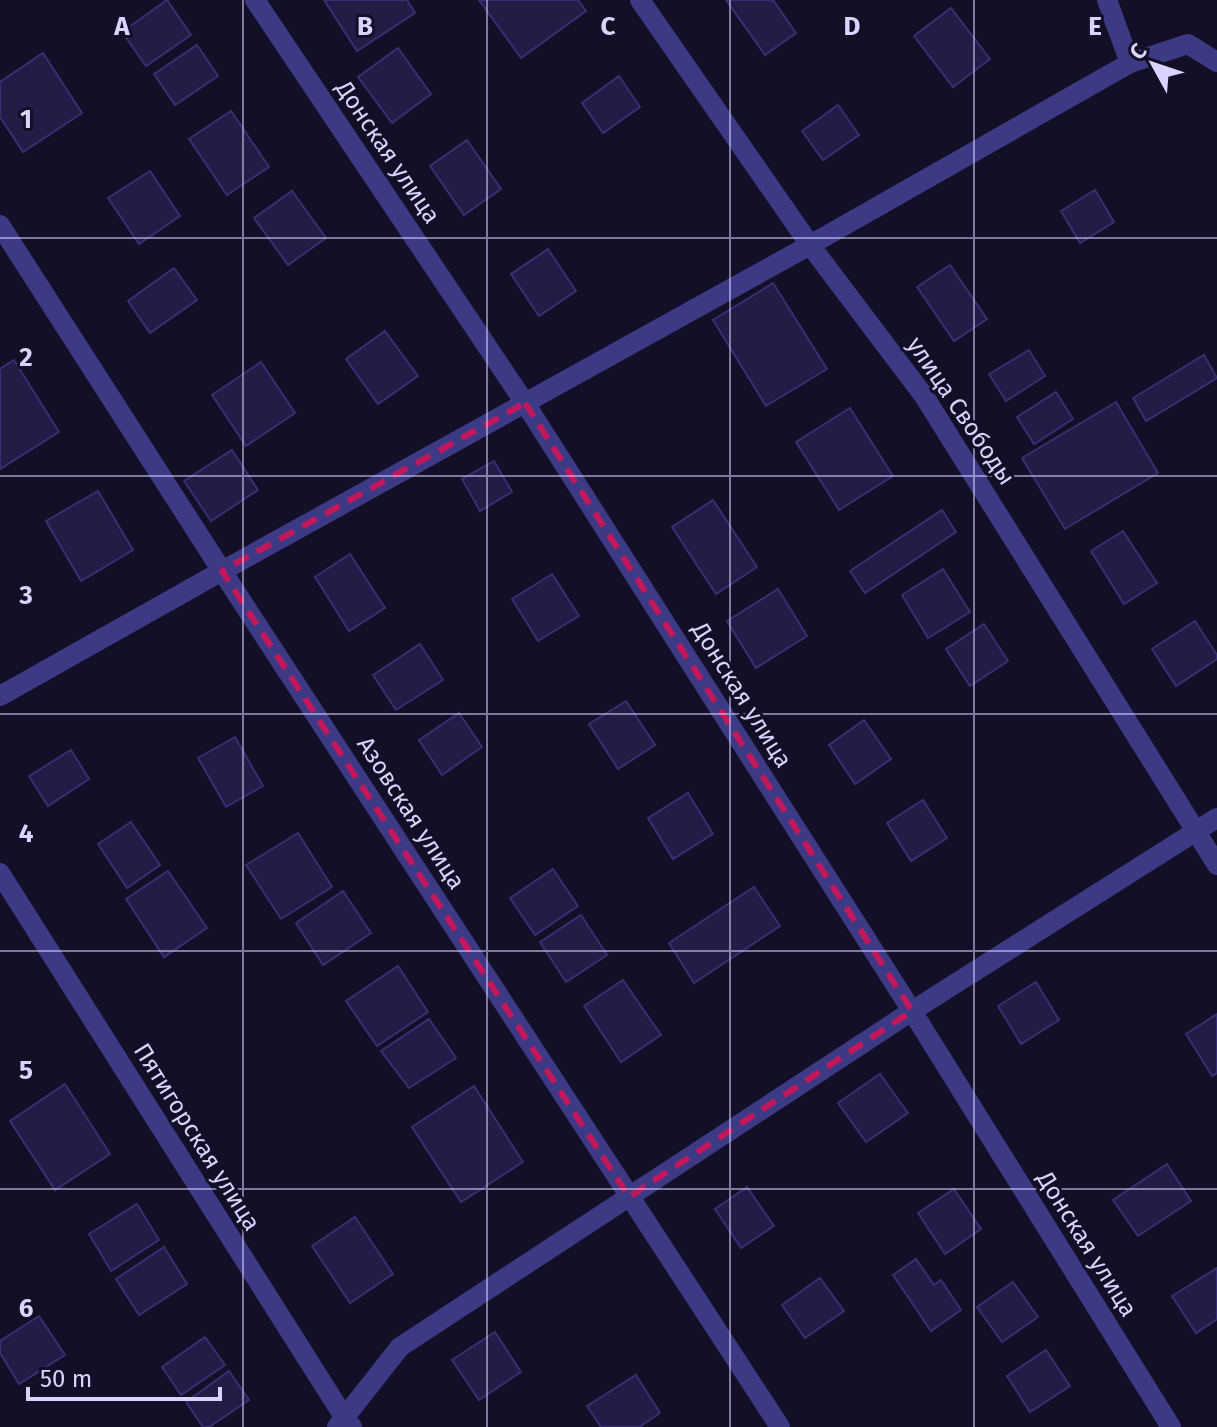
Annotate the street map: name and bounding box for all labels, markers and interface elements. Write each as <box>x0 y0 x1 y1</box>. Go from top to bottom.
text: A <box>113 11 130 42</box>
text: B <box>357 11 373 42</box>
text: C <box>601 11 616 42</box>
text: D <box>844 11 861 42</box>
text: E <box>1088 11 1102 42</box>
north arrow <box>1113 24 1193 104</box>
text: С <box>1124 38 1153 65</box>
street label: Донская улица <box>329 75 446 229</box>
text: 1 <box>20 104 32 135</box>
street label: улица Свободы <box>901 332 1021 490</box>
text: 2 <box>19 342 33 373</box>
text: 3 <box>18 580 33 611</box>
street label: Донская улица <box>686 616 798 773</box>
street label: Азовская улица <box>351 731 471 895</box>
text: 4 <box>19 818 34 849</box>
street label: Пятигорская улица <box>128 1038 266 1236</box>
text: 5 <box>19 1055 33 1086</box>
street label: Донская улица <box>1031 1165 1143 1322</box>
text: 6 <box>19 1293 34 1324</box>
scale bar <box>28 1351 220 1401</box>
text: 50 m <box>40 1365 92 1393</box>

